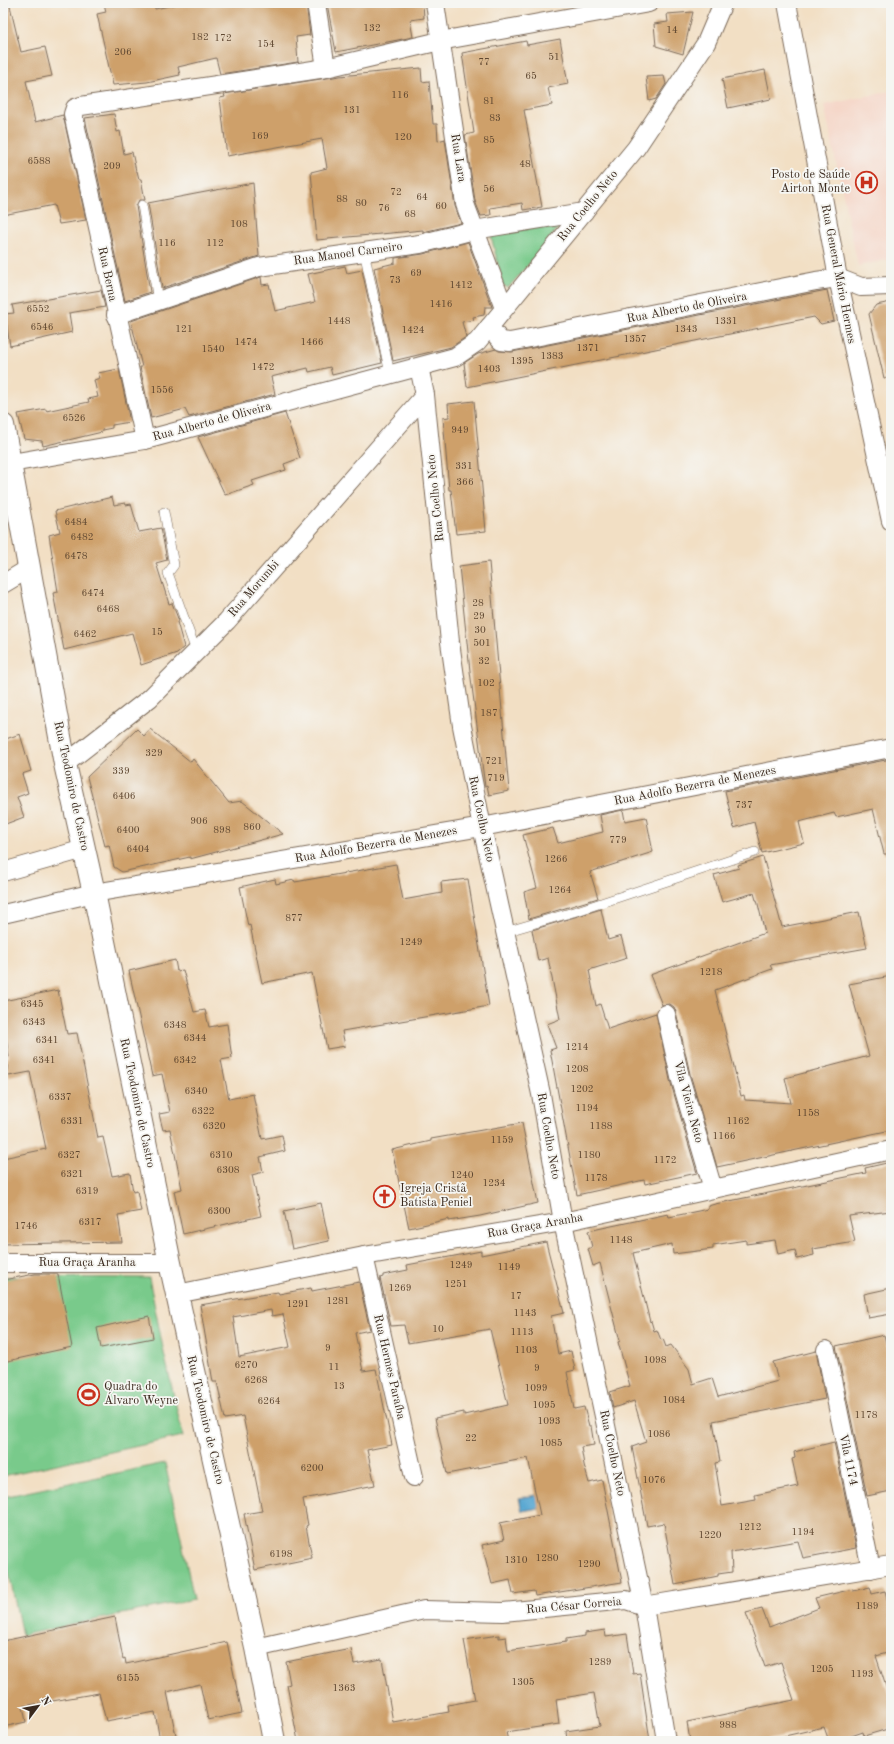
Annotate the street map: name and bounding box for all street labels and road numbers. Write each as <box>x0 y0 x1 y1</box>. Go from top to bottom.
street label: Rua Lara <box>448 133 468 183</box>
street label: Rua Coelho Neto <box>556 168 620 244</box>
street label: Rua General Mário Hermes <box>819 203 857 345</box>
street label: Rua Manoel Carneiro <box>293 240 403 268</box>
street label: Rua Berna <box>95 246 119 302</box>
street label: Rua Alberto de Oliveira <box>626 290 748 326</box>
street label: Rua Alberto de Oliveira <box>151 400 273 444</box>
street label: Rua Coelho Neto <box>425 454 447 542</box>
street label: Rua Morumbi <box>226 558 282 620</box>
street label: Rua Teodomiro de Castro <box>51 720 91 852</box>
street label: Rua Adolfo Bezerra de Menezes <box>613 764 777 808</box>
street label: Rua Coelho Neto <box>466 775 496 863</box>
street label: Rua Adolfo Bezerra de Menezes <box>294 825 458 865</box>
street label: Rua Teodomiro de Castro <box>117 1037 157 1169</box>
street label: Vila Vieira Neto <box>671 1060 705 1144</box>
street label: Rua Coelho Neto <box>534 1092 562 1180</box>
street label: Rua Graça Aranha <box>486 1212 584 1240</box>
street label: Rua Graça Aranha <box>38 1257 136 1269</box>
street label: Rua Hermes Paraíba <box>371 1313 407 1421</box>
street label: Rua Teodomiro de Castro <box>184 1354 226 1486</box>
street label: Rua Coelho Neto <box>597 1409 627 1497</box>
street label: Vila 1174 <box>837 1433 859 1487</box>
street label: Rua César Correia <box>526 1596 622 1616</box>

